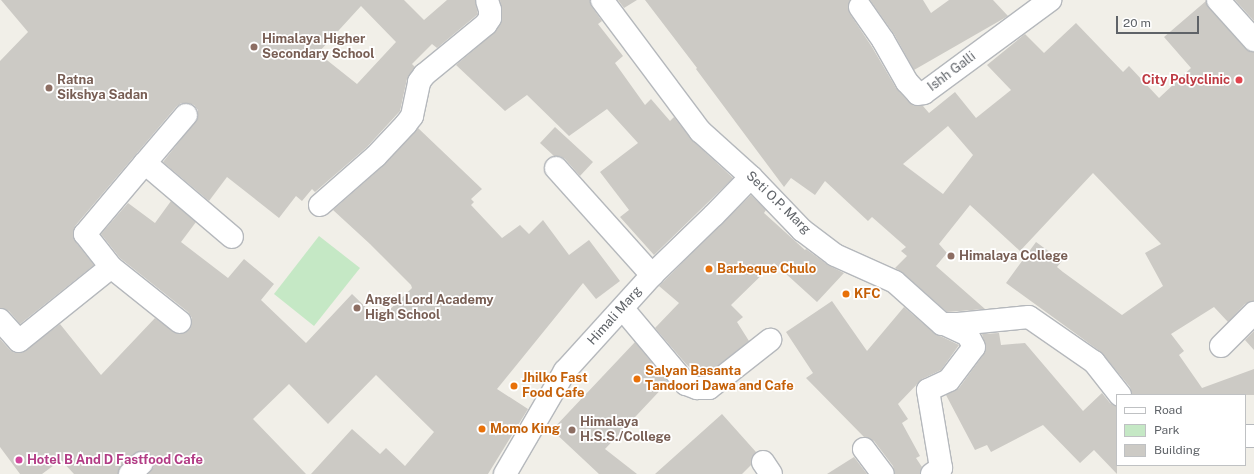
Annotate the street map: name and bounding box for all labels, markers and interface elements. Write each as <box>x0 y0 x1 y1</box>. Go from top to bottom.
scale bar <box>1118 8 1201 34</box>
text: 20 m <box>1123 16 1151 30</box>
place label: Himalaya Higher Secondary School <box>262 32 375 63</box>
marker: Himalaya Higher Secondary School <box>249 42 259 52</box>
street label: Ishh Galli <box>925 49 979 95</box>
place label: City Polyclinic <box>1142 72 1230 88</box>
place label: Ratna Sikshya Sadan <box>57 73 148 104</box>
marker: City Polyclinic <box>1233 74 1245 86</box>
marker: Ratna Sikshya Sadan <box>44 83 54 93</box>
street label: Seti O.P. Marg <box>742 168 814 238</box>
place label: Himalaya College <box>959 248 1068 264</box>
marker: Himalaya College <box>946 251 956 261</box>
place label: Barbeque Chulo <box>717 261 816 277</box>
marker: Barbeque Chulo <box>704 264 714 274</box>
street label: Himali Marg <box>585 283 645 349</box>
place label: KFC <box>854 286 881 302</box>
marker: KFC <box>841 289 851 299</box>
place label: Angel Lord Academy High School <box>365 293 494 324</box>
marker: Angel Lord Academy High School <box>352 303 362 313</box>
place label: Salyan Basanta Tandoori Dawa and Cafe <box>645 364 794 395</box>
place label: Jhilko Fast Food Cafe <box>522 371 588 402</box>
marker: Salyan Basanta Tandoori Dawa and Cafe <box>632 374 642 384</box>
marker: Jhilko Fast Food Cafe <box>509 381 519 391</box>
legend <box>1116 394 1246 466</box>
text: Road <box>1154 403 1182 417</box>
place label: Himalaya H.S.S./College <box>580 415 671 446</box>
place label: Momo King <box>490 421 560 437</box>
text: Park <box>1154 423 1180 437</box>
marker: Momo King <box>477 424 487 434</box>
marker: Himalaya H.S.S./College <box>567 425 577 435</box>
text: Building <box>1154 443 1200 457</box>
place label: Hotel B And D Fastfood Cafe <box>27 452 203 468</box>
marker: Hotel B And D Fastfood Cafe <box>14 455 24 465</box>

